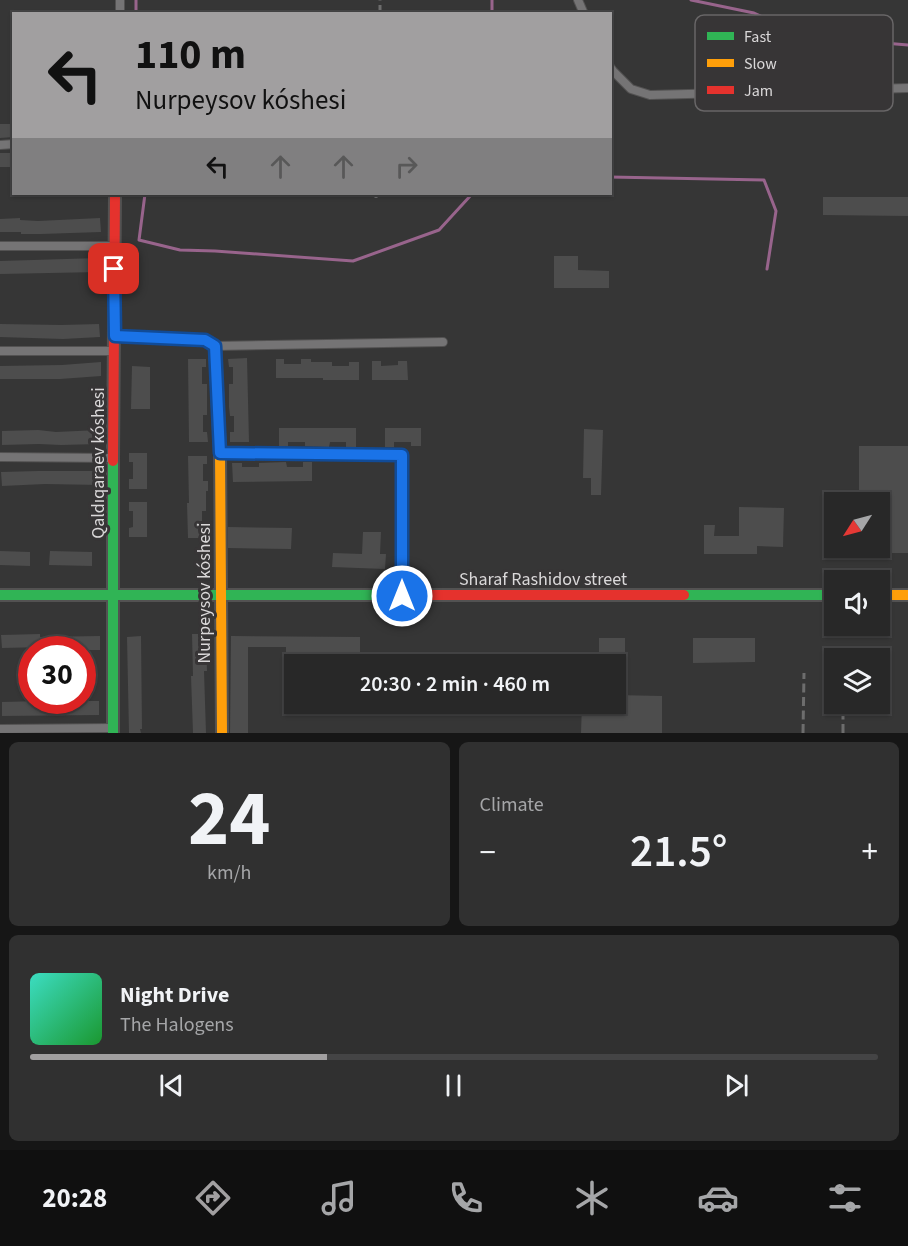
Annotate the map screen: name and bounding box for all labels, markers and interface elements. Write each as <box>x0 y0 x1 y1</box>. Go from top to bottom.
legend <box>695 15 893 111</box>
text: 110 m <box>135 25 246 85</box>
text: Fast <box>744 26 772 48</box>
icon: left <box>36 36 114 114</box>
text: Slow <box>744 53 777 75</box>
text: Jam <box>744 80 773 102</box>
text: Nurpeysov kóshesi <box>135 81 346 120</box>
icon: left <box>201 150 234 183</box>
icon: ahead <box>264 150 297 183</box>
icon: ahead <box>327 150 360 183</box>
icon: right <box>390 150 423 183</box>
pin <box>88 243 139 294</box>
icon: arrive <box>97 252 130 285</box>
street label: Qaldıqaraev kóshesi <box>86 387 111 539</box>
north arrow <box>824 492 890 558</box>
map controls <box>824 492 890 714</box>
street label: Nurpeysov kóshesi <box>192 523 217 663</box>
position arrow <box>370 564 434 628</box>
street label: Sharaf Rashidov street <box>459 567 627 592</box>
button: sound <box>824 570 890 636</box>
speed limit sign: 30 <box>18 636 96 714</box>
button: layers <box>824 648 890 714</box>
text: 20:30 · 2 min · 460 m <box>360 668 550 700</box>
text: 24 <box>188 764 270 875</box>
text: Climate <box>480 791 544 819</box>
text: 21.5° <box>630 820 727 884</box>
text: − <box>480 829 496 876</box>
text: + <box>862 829 878 876</box>
text: km/h <box>207 859 251 887</box>
text: Night Drive <box>120 979 229 1011</box>
text: The Halogens <box>120 1011 234 1039</box>
icon: previous <box>155 1069 188 1102</box>
icon: pause <box>437 1069 470 1102</box>
icon: next <box>720 1069 753 1102</box>
icon: directions <box>192 1177 234 1219</box>
icon: music <box>318 1177 360 1219</box>
icon: phone <box>445 1177 487 1219</box>
icon: climate <box>571 1177 613 1219</box>
icon: car <box>697 1177 739 1219</box>
icon: filters <box>824 1177 866 1219</box>
text: 20:28 <box>42 1179 107 1218</box>

